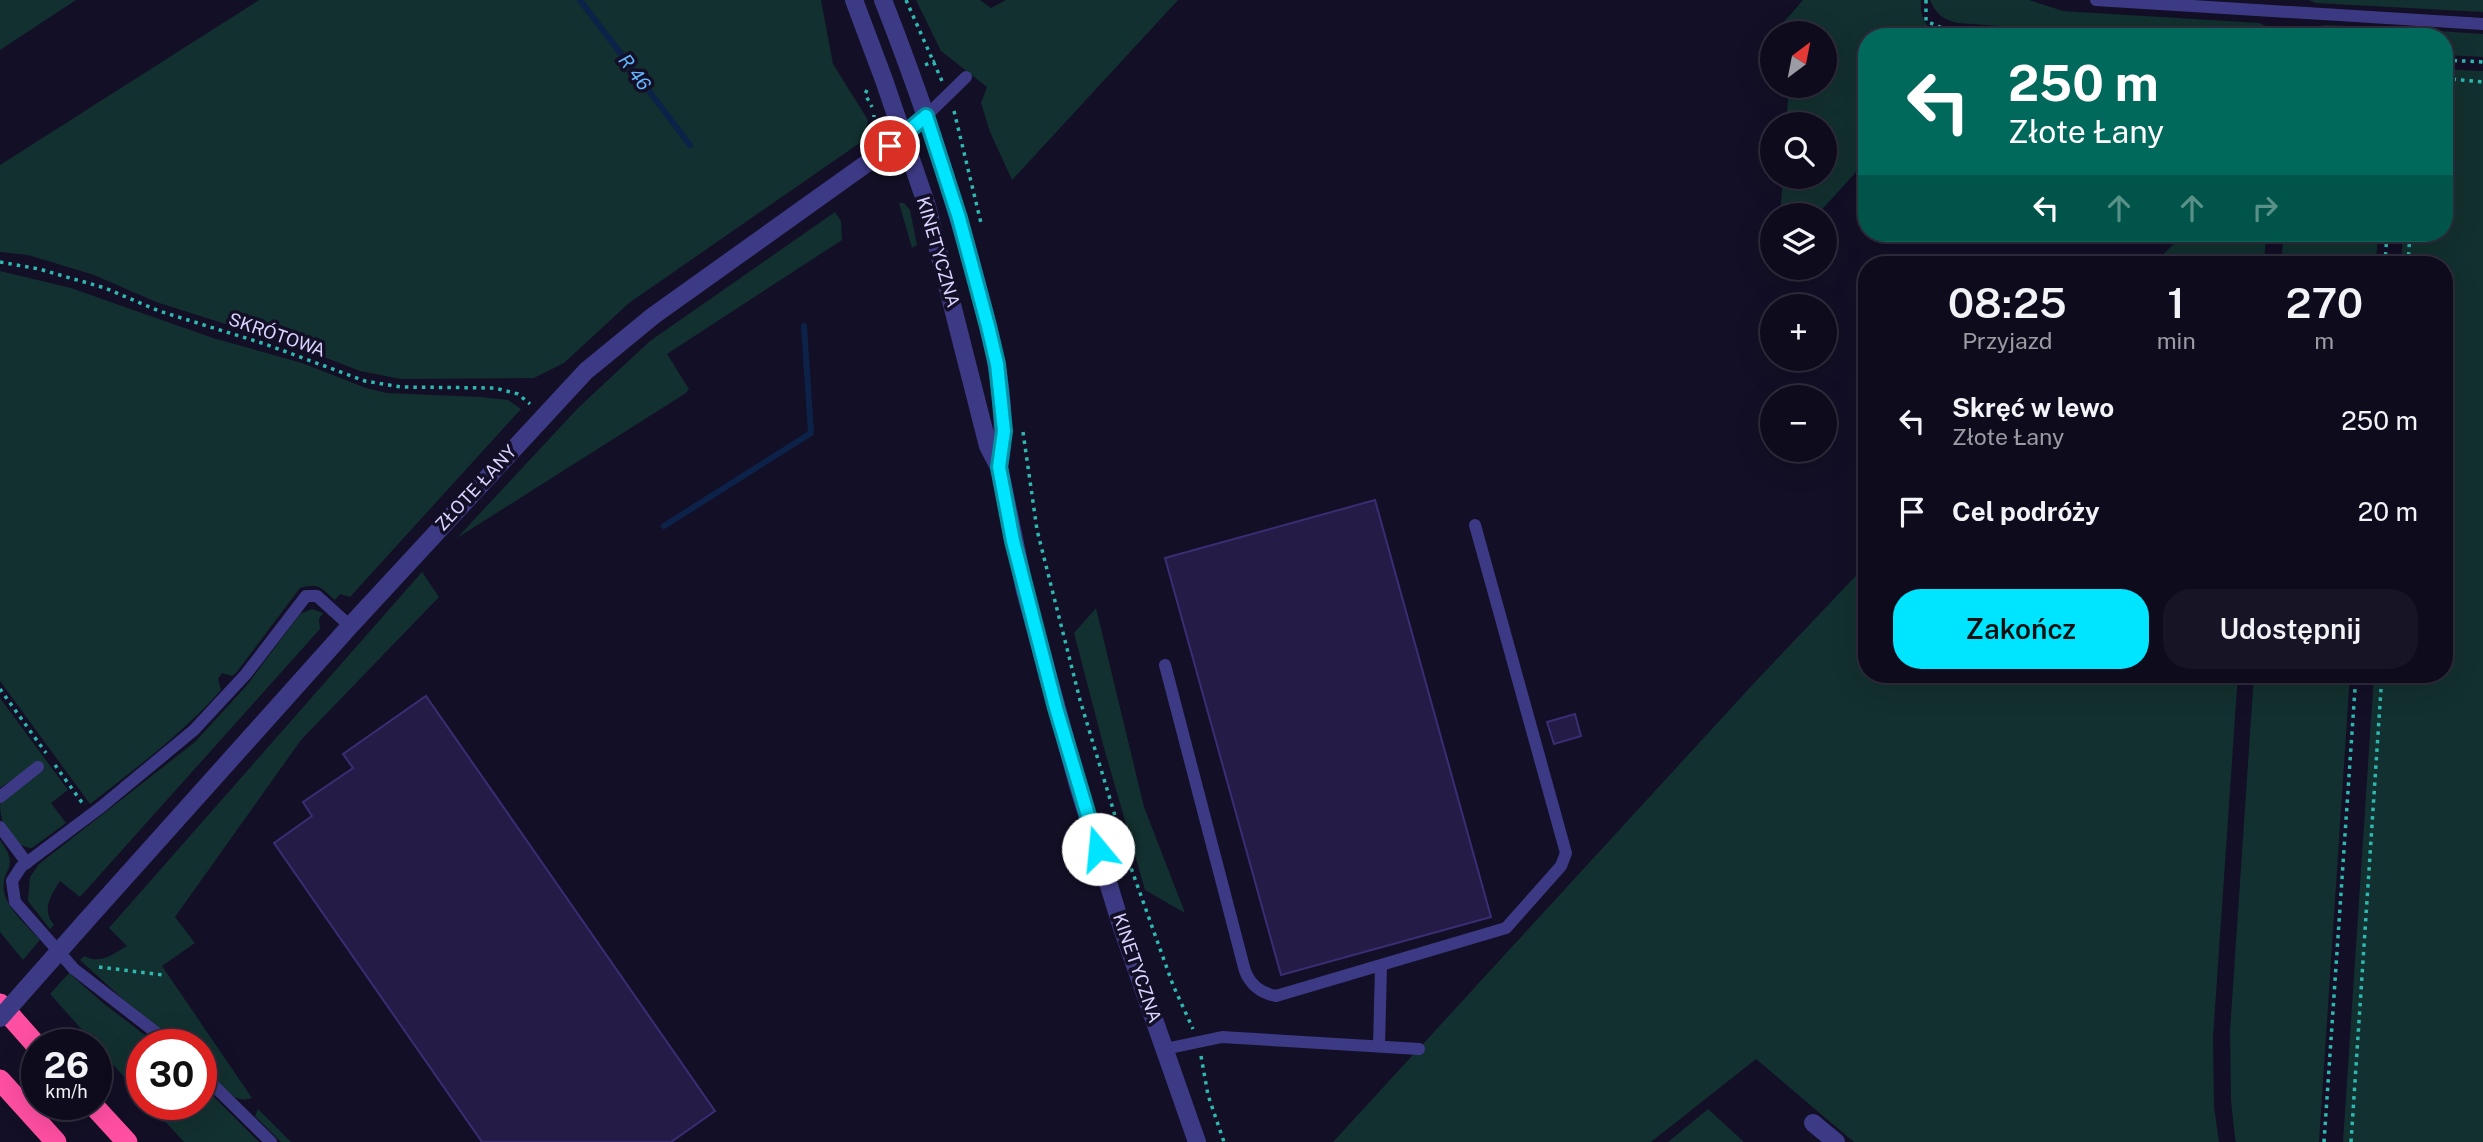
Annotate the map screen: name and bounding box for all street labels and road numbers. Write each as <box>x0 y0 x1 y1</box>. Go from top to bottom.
street label: KINETYCZNA <box>913 194 964 310</box>
street label: SKRÓTOWA <box>226 307 329 361</box>
street label: ZŁOTE ŁANY <box>431 441 521 535</box>
street label: KINETYCZNA <box>1109 910 1166 1026</box>

